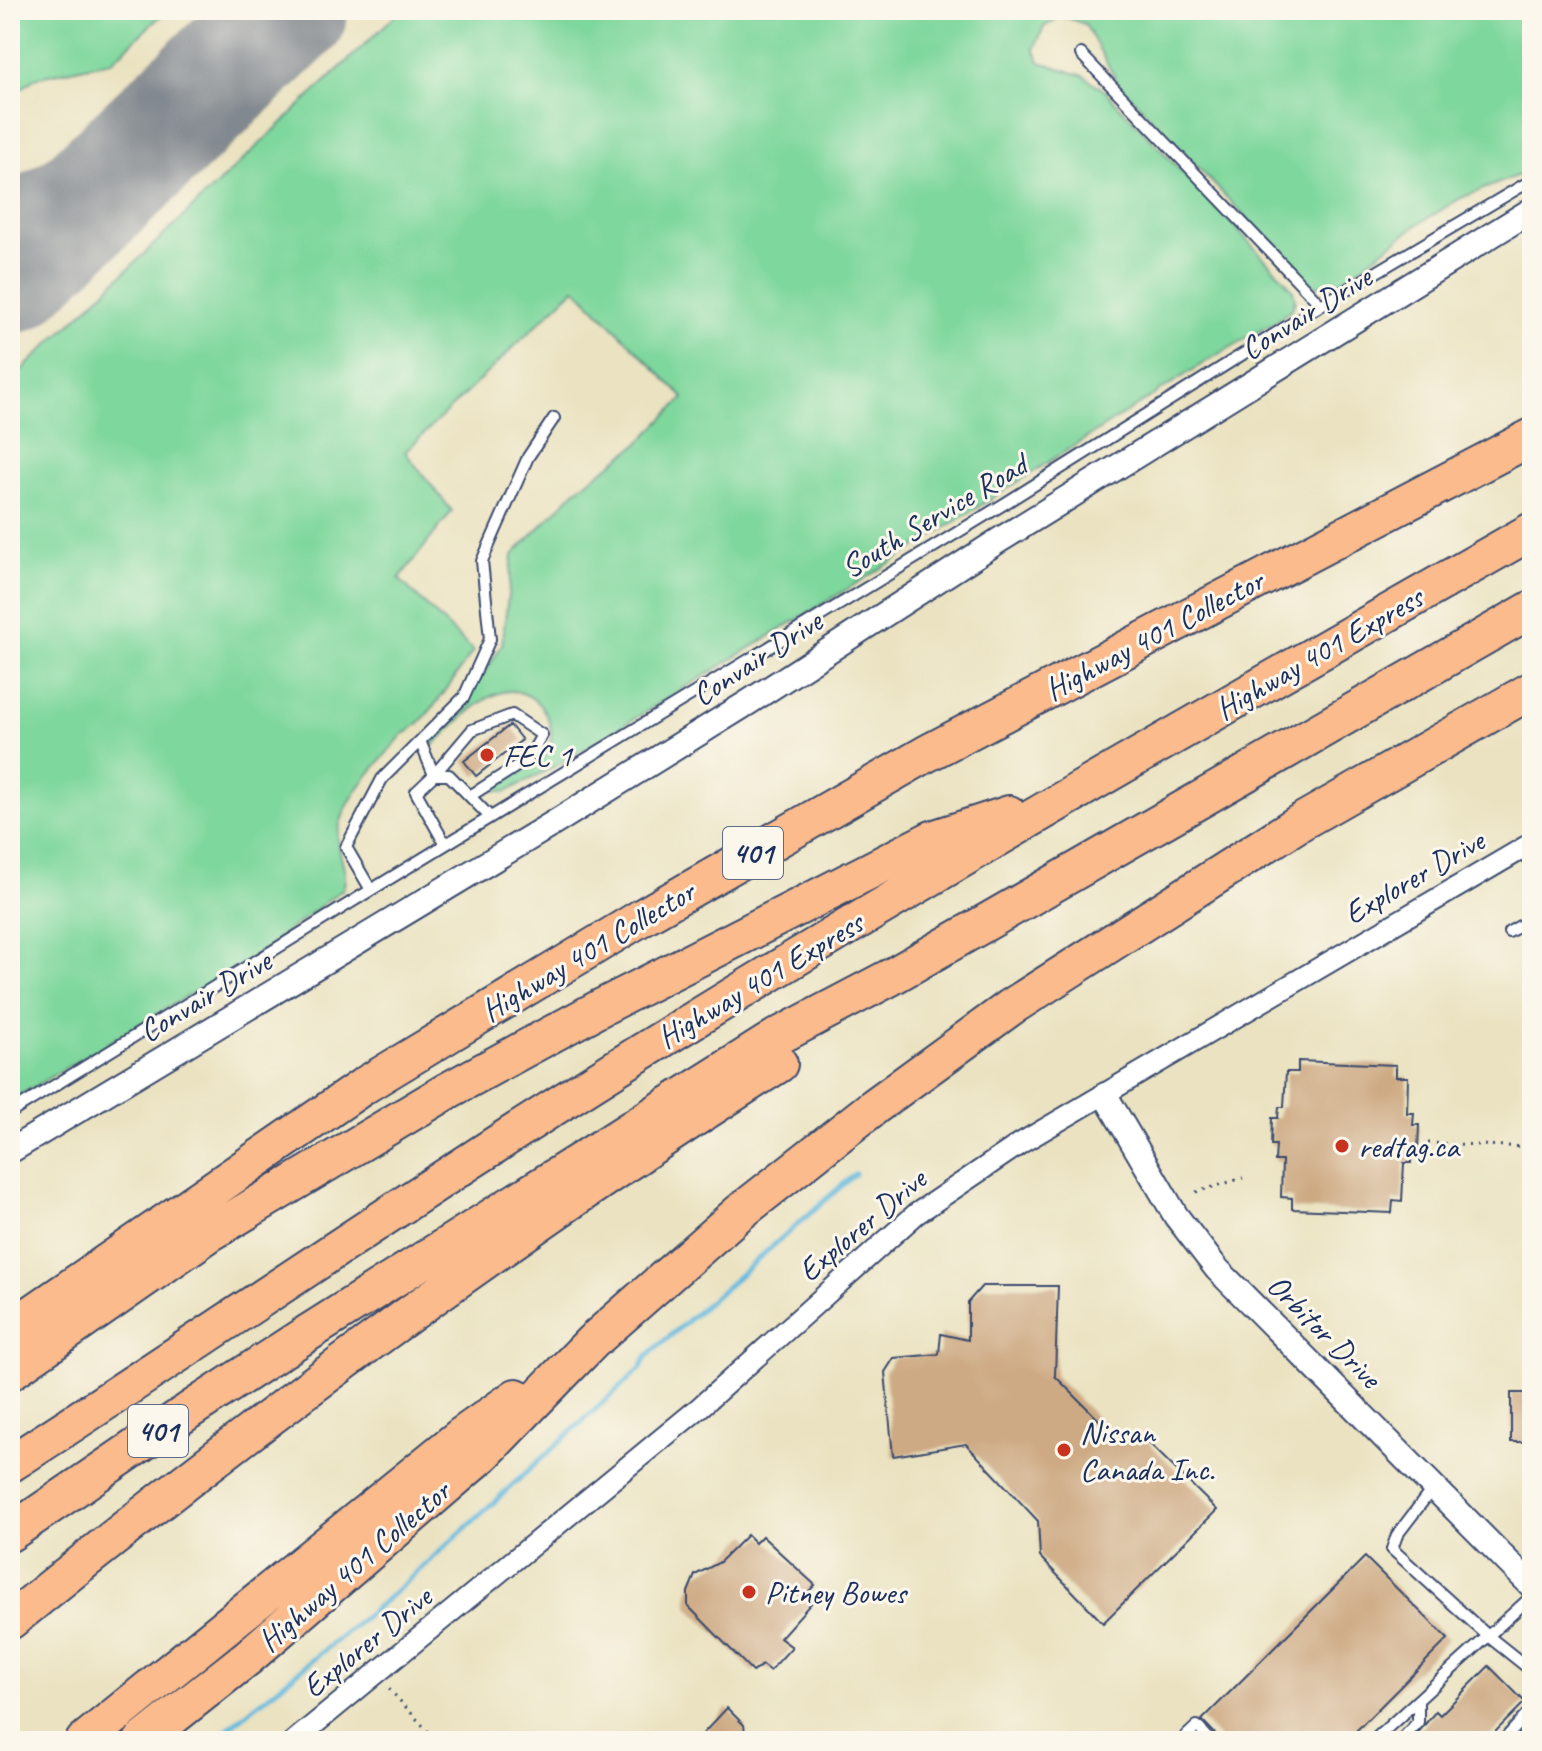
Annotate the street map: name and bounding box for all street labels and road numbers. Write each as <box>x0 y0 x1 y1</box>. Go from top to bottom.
street label: Convair Drive <box>1233 255 1381 369</box>
street label: South Service Road <box>834 442 1038 588</box>
street label: Highway 401 Collector <box>1037 559 1273 710</box>
street label: Highway 401 Express <box>1208 576 1432 729</box>
street label: Convair Drive <box>684 599 832 715</box>
street label: Explorer Drive <box>1337 819 1494 934</box>
road number: 401 <box>723 827 783 879</box>
street label: Highway 401 Collector <box>474 870 704 1031</box>
street label: Highway 401 Express <box>649 901 872 1058</box>
street label: Convair Drive <box>131 939 281 1051</box>
street label: Explorer Drive <box>789 1158 937 1291</box>
street label: Orbitor Drive <box>1258 1265 1392 1399</box>
road number: 401 <box>128 1405 188 1457</box>
street label: Highway 401 Collector <box>249 1469 461 1661</box>
street label: Explorer Drive <box>294 1576 442 1707</box>

